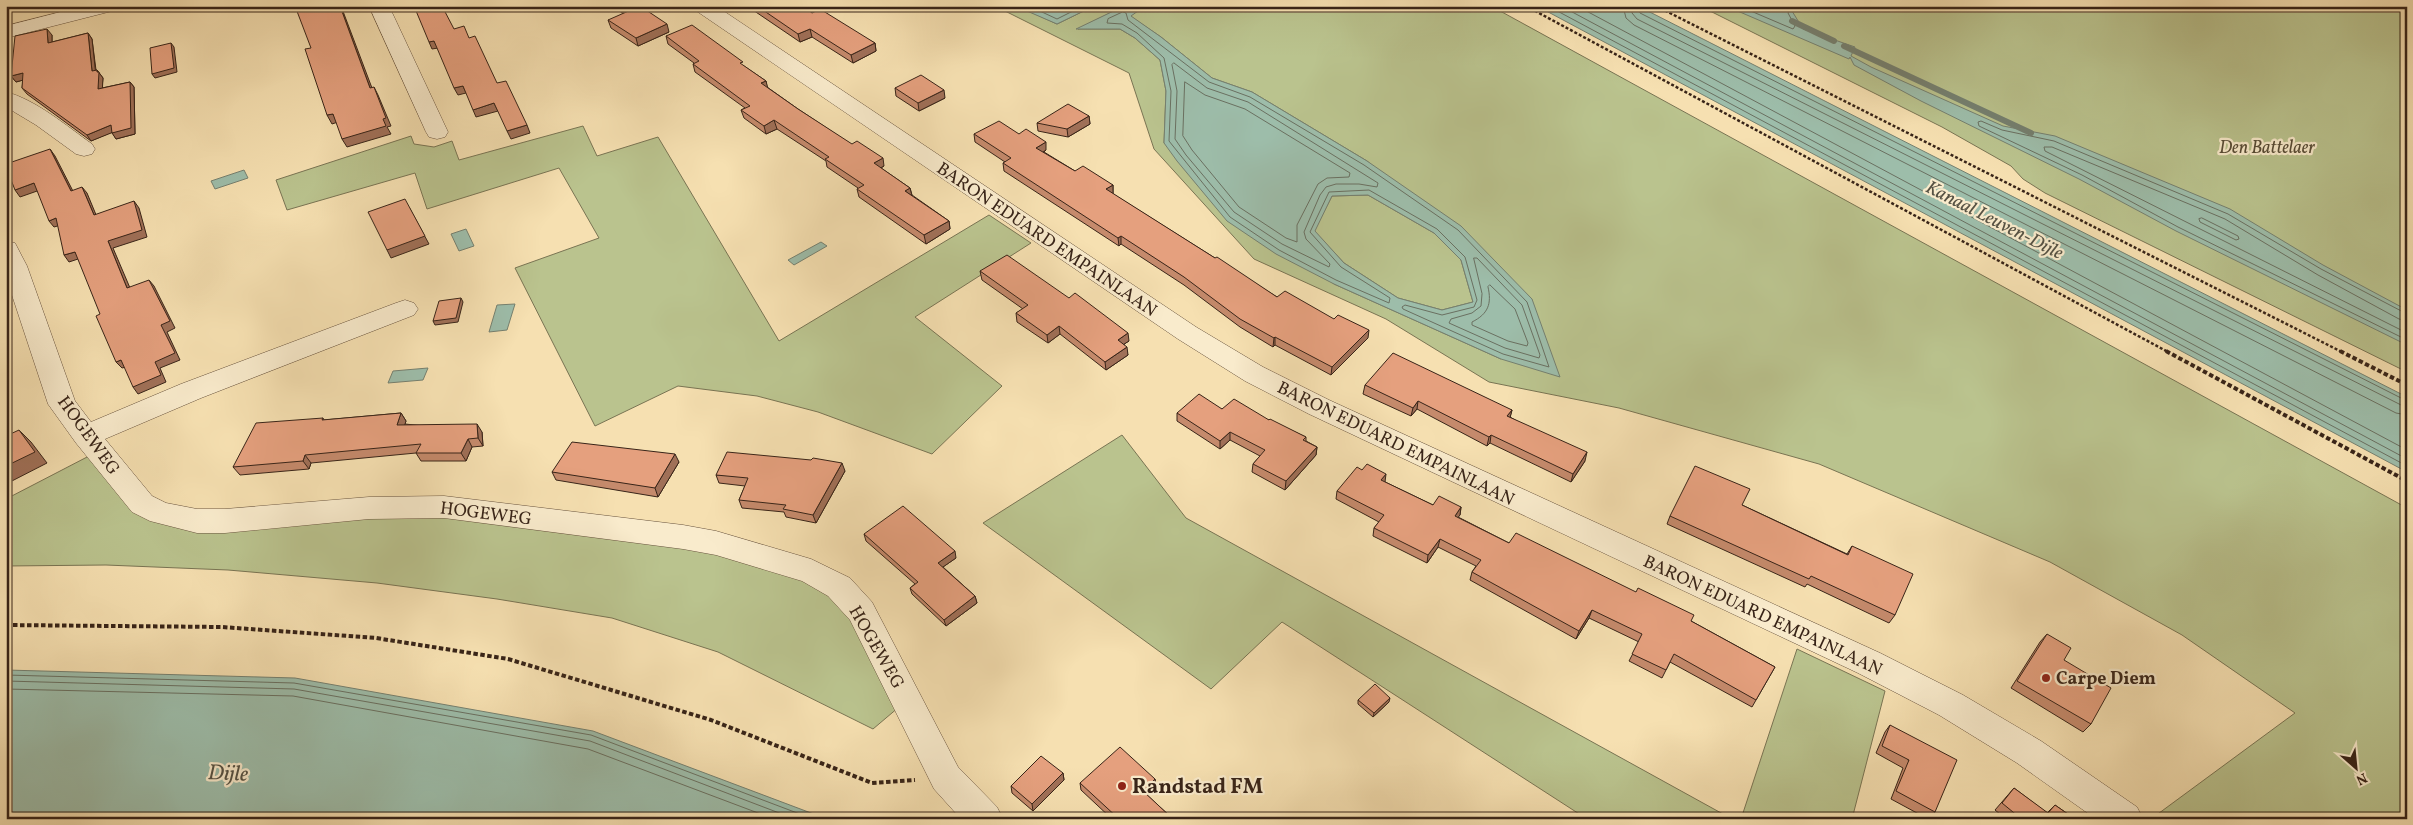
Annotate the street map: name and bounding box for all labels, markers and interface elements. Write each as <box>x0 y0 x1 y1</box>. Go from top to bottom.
park label: Den Battelaer <box>2219 136 2315 161</box>
street label: BARON EDUARD EMPAINLAAN <box>931 157 1161 324</box>
water label: Kanaal Leuven-Dijle <box>1921 175 2067 267</box>
street label: BARON EDUARD EMPAINLAAN <box>1272 376 1518 513</box>
street label: HOGEWEG <box>51 391 125 481</box>
street label: HOGEWEG <box>439 496 533 533</box>
street label: BARON EDUARD EMPAINLAAN <box>1639 550 1886 683</box>
street label: HOGEWEG <box>842 602 910 694</box>
place label: Carpe Diem <box>2056 667 2156 692</box>
marker: Carpe Diem <box>2040 672 2052 684</box>
north arrow <box>2330 742 2380 792</box>
water label: Dijle <box>207 758 249 791</box>
text: N <box>2352 767 2370 789</box>
place label: Randstad FM <box>1132 773 1263 802</box>
marker: Randstad FM <box>1116 780 1128 792</box>

